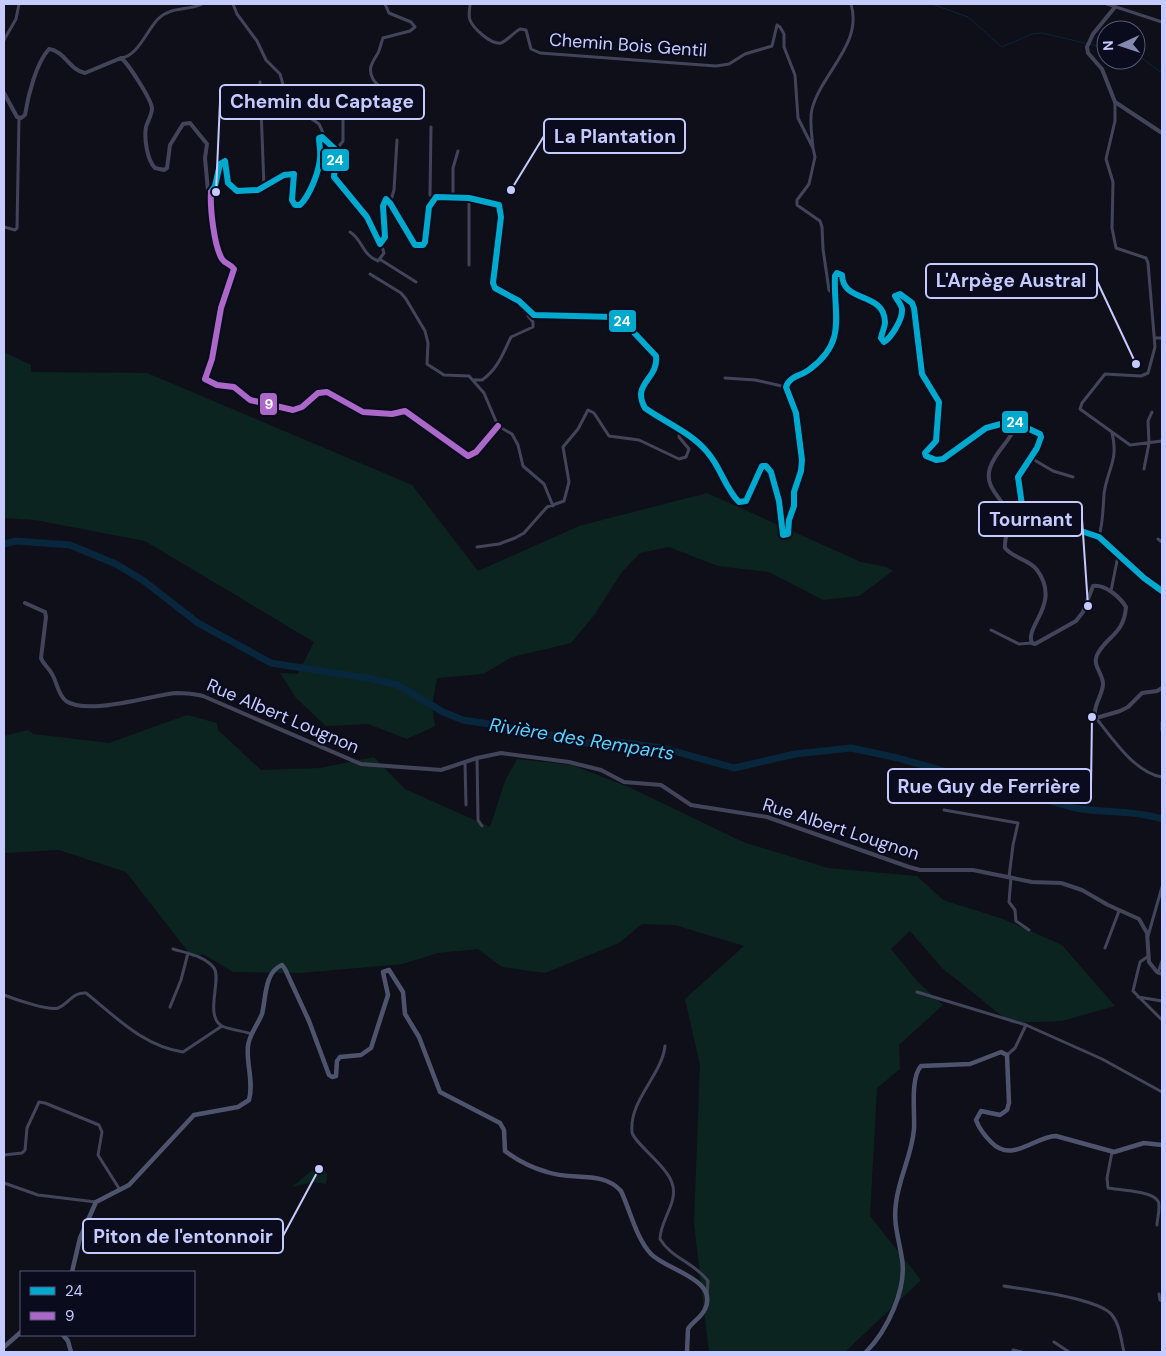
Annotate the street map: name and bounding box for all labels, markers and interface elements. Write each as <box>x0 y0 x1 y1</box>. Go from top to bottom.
north arrow <box>1096 20 1146 70</box>
street label: Chemin Bois Gentil <box>548 28 708 62</box>
text: N <box>1099 40 1117 51</box>
callout: Chemin du Captage <box>220 85 424 119</box>
text: Chemin du Captage <box>230 89 414 114</box>
callout: La Plantation <box>544 119 685 153</box>
text: La Plantation <box>554 124 676 149</box>
line badge: 24 <box>321 148 350 172</box>
text: 24 <box>326 151 344 169</box>
callout: L'Arpège Austral <box>926 264 1097 298</box>
text: L'Arpège Austral <box>936 268 1086 293</box>
line badge: 24 <box>608 309 637 333</box>
text: 24 <box>613 312 631 330</box>
line badge: 9 <box>259 392 278 416</box>
text: 9 <box>265 395 274 413</box>
line badge: 24 <box>1001 410 1029 434</box>
text: 24 <box>1006 413 1024 431</box>
callout: Tournant <box>979 502 1082 536</box>
text: Tournant <box>989 507 1073 532</box>
street label: Rue Albert Lougnon <box>203 673 363 759</box>
water label: Rivière des Remparts <box>488 712 676 766</box>
callout: Rue Guy de Ferrière <box>888 769 1091 803</box>
text: Rue Guy de Ferrière <box>897 774 1081 799</box>
street label: Rue Albert Lougnon <box>760 792 922 866</box>
callout: Piton de l'entonnoir <box>83 1219 283 1253</box>
text: Piton de l'entonnoir <box>93 1224 273 1249</box>
legend <box>20 1271 195 1336</box>
text: 24 <box>65 1281 83 1301</box>
text: 9 <box>65 1306 74 1326</box>

